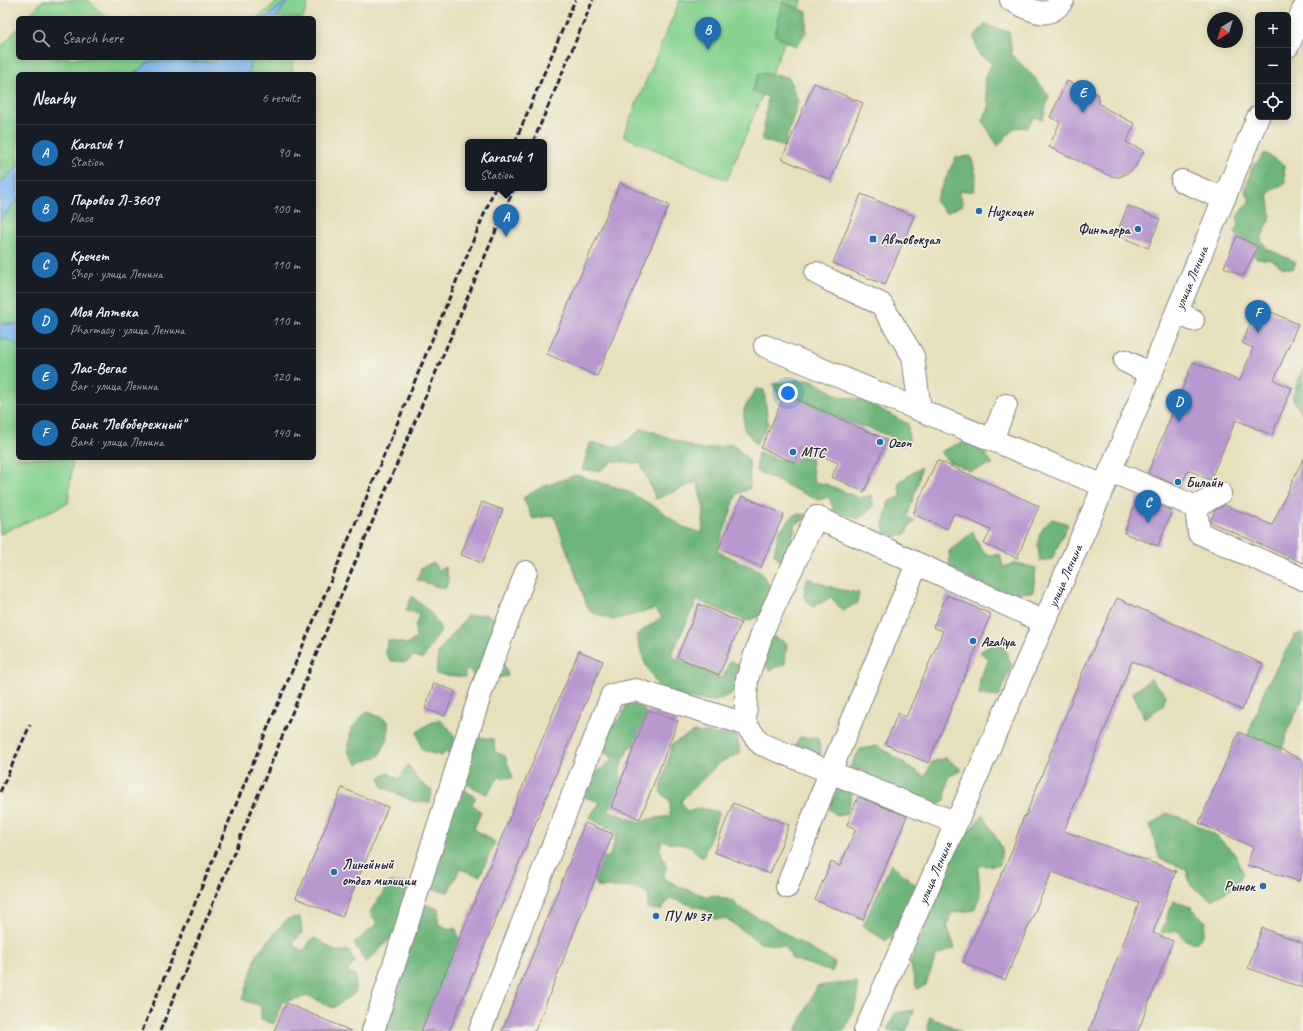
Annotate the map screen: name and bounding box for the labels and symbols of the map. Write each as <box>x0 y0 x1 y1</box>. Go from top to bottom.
north arrow <box>1207 12 1243 48</box>
pin: B <box>695 17 721 50</box>
pin: E <box>1070 80 1096 113</box>
place label: Низкоцен <box>987 203 1034 221</box>
pin: A <box>493 204 519 237</box>
marker: Низкоцен <box>974 206 984 216</box>
place label: Финтерра <box>1078 221 1132 238</box>
marker: Финтерра <box>1133 224 1143 234</box>
place label: Автовокзал <box>881 231 940 249</box>
marker: Автовокзал <box>868 234 878 244</box>
street label: улица Ленина <box>1170 242 1212 312</box>
pin: F <box>1245 300 1271 333</box>
your location <box>778 383 798 403</box>
pin: D <box>1166 389 1192 422</box>
place label: Ozon <box>888 434 912 451</box>
marker: Ozon <box>875 437 885 447</box>
place label: МТС <box>801 444 827 461</box>
marker: МТС <box>788 447 798 457</box>
place label: Билайн <box>1186 474 1223 491</box>
marker: Билайн <box>1173 477 1183 487</box>
pin: C <box>1135 490 1161 523</box>
street label: улица Ленина <box>1043 541 1086 611</box>
place label: Azaliya <box>981 633 1016 650</box>
marker: Azaliya <box>968 636 978 646</box>
street label: улица Ленина <box>913 837 956 907</box>
place label: Линейный отдел милиции <box>342 856 417 889</box>
marker: Линейный отдел милиции <box>329 867 339 877</box>
place label: Рынок <box>1224 878 1256 895</box>
marker: Рынок <box>1258 881 1268 891</box>
place label: ПУ № 37 <box>664 908 713 925</box>
marker: ПУ № 37 <box>651 911 661 921</box>

